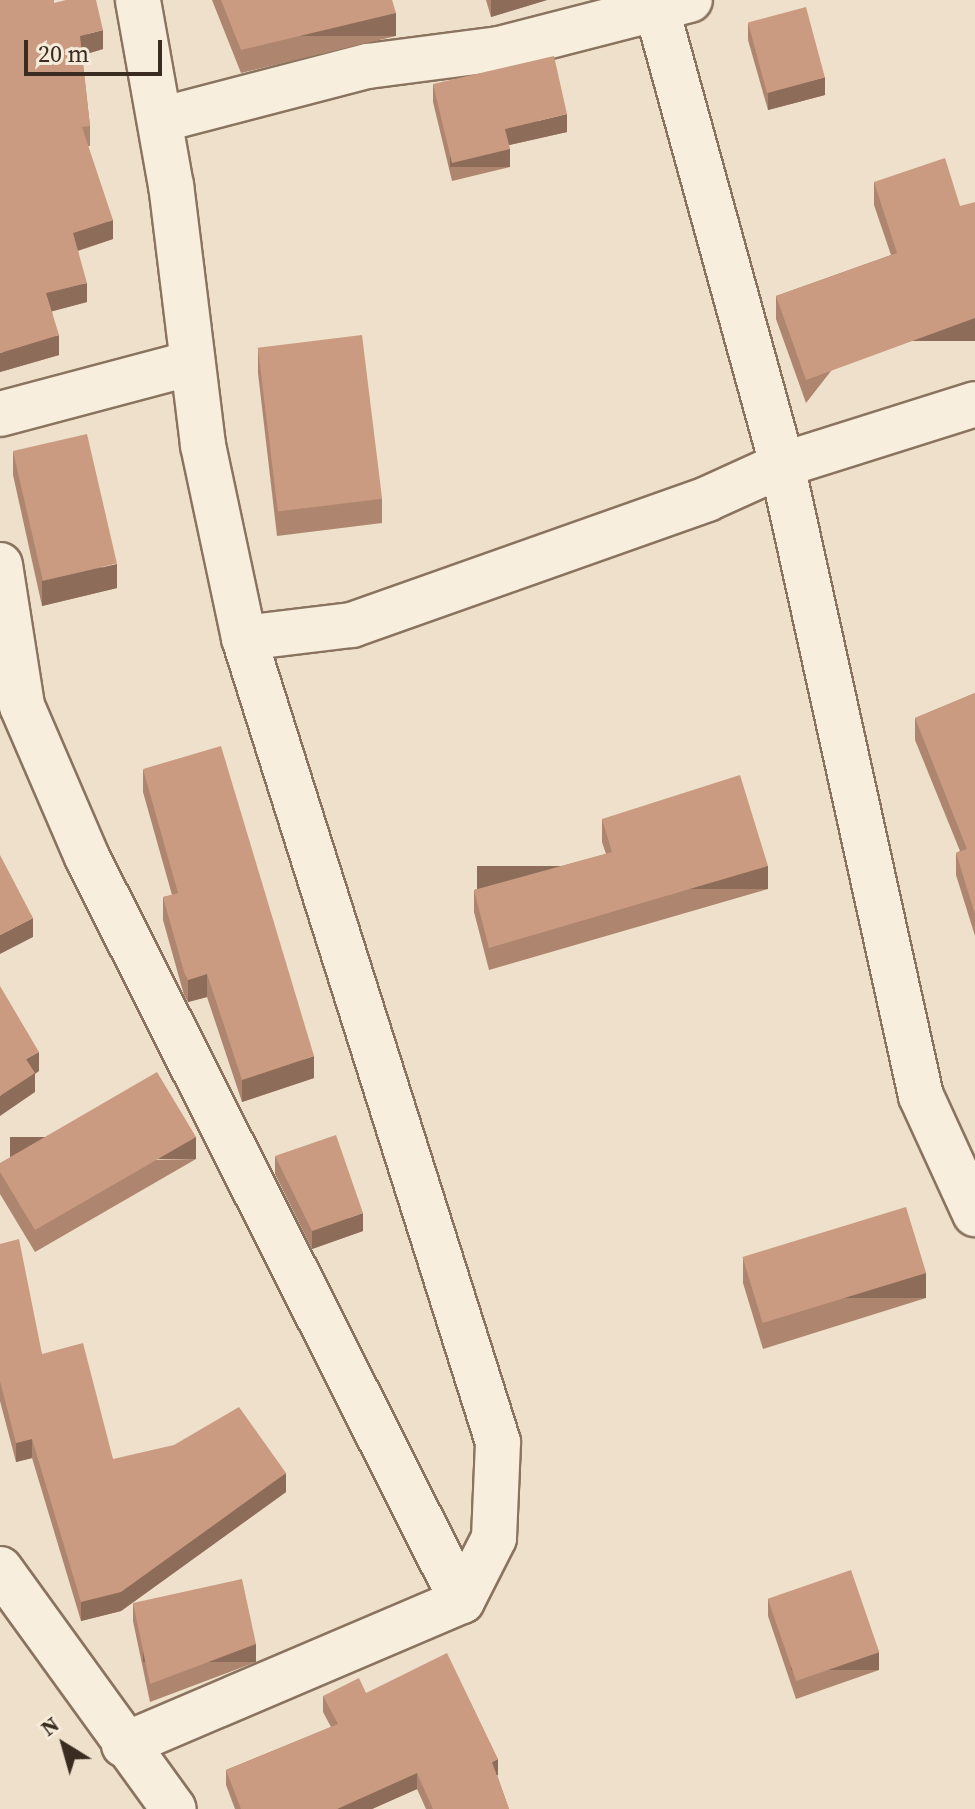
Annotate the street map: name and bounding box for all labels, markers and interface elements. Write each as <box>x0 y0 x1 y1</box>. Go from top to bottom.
scale bar <box>28 24 166 74</box>
text: 20 m <box>38 37 89 70</box>
north arrow <box>24 1705 104 1785</box>
text: N <box>34 1709 65 1743</box>

